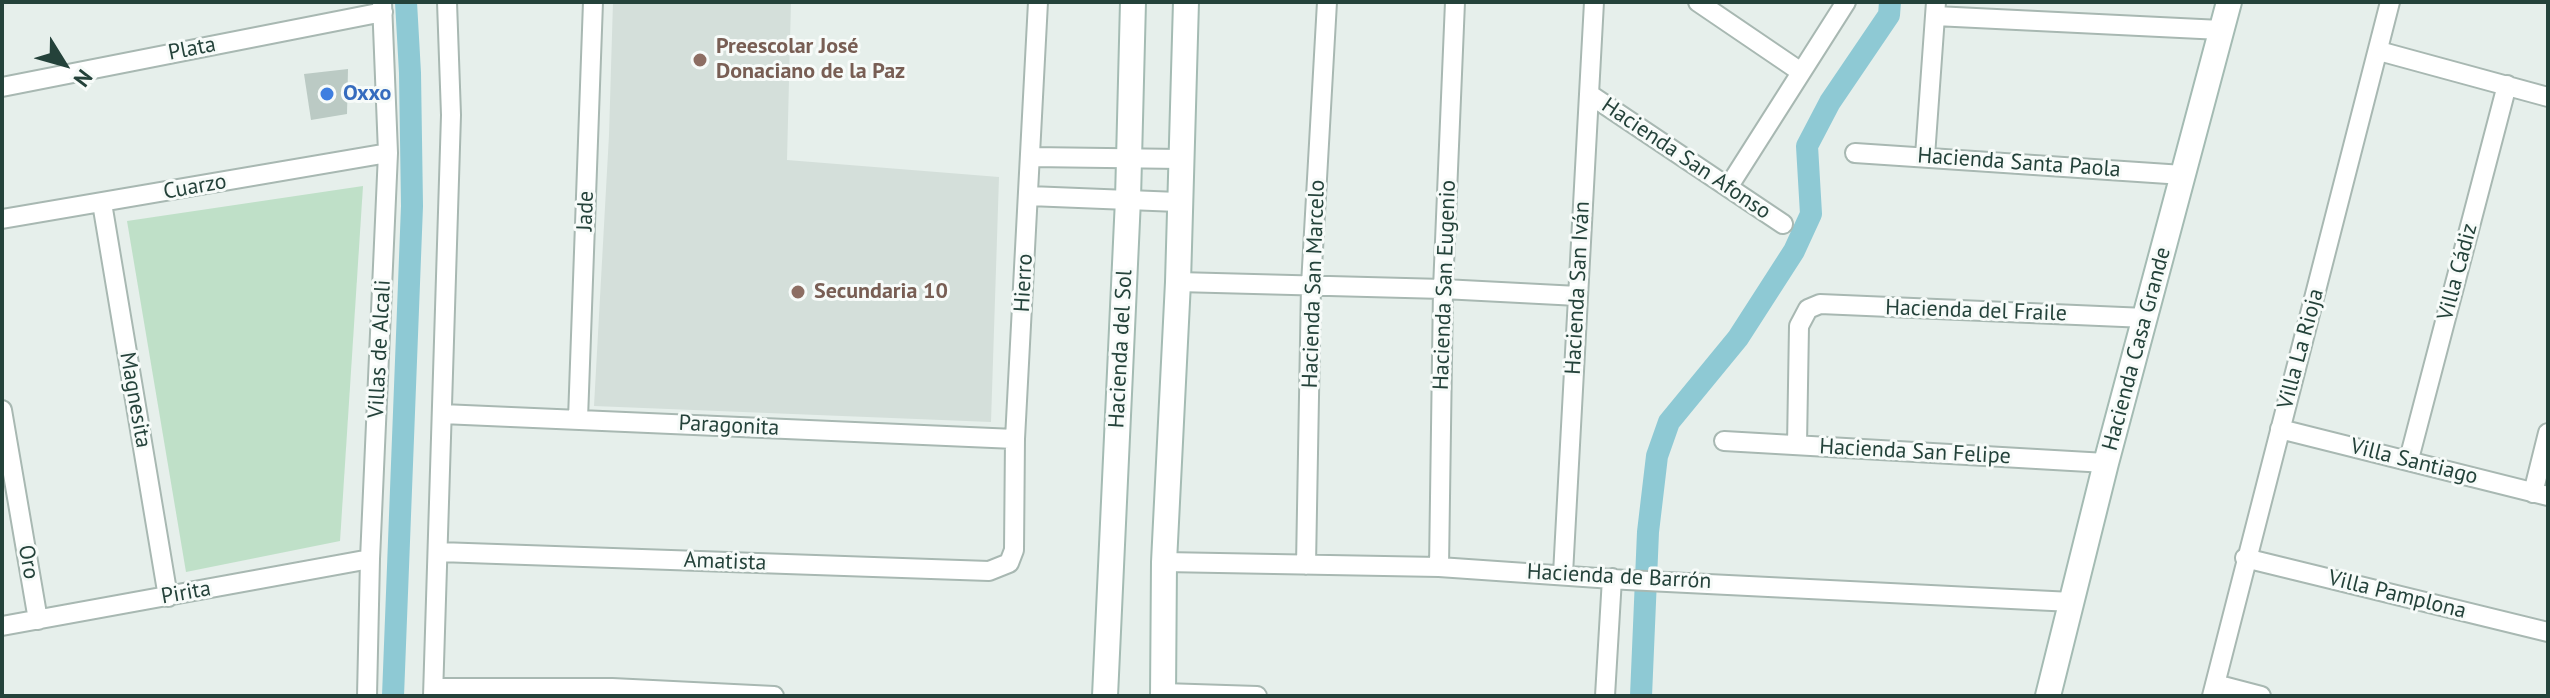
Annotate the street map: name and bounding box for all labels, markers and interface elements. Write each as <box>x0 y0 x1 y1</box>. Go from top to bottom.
north arrow <box>24 24 104 104</box>
street label: Plata <box>166 31 218 67</box>
place label: Preescolar José Donaciano de la Paz <box>716 34 905 86</box>
marker: Preescolar José Donaciano de la Paz <box>691 51 709 69</box>
text: N <box>68 64 99 93</box>
place label: Oxxo <box>343 81 391 107</box>
marker: Oxxo <box>318 85 336 103</box>
street label: Hacienda San Afonso <box>1596 93 1776 225</box>
street label: Hacienda Santa Paola <box>1916 143 2122 183</box>
street label: Cuarzo <box>161 168 229 206</box>
street label: Hacienda San Marcelo <box>1297 179 1331 389</box>
street label: Hacienda San Eugenio <box>1428 179 1462 391</box>
street label: Jade <box>572 190 600 232</box>
street label: Hacienda San Iván <box>1560 201 1596 375</box>
street label: Villa Cádiz <box>2432 221 2484 323</box>
street label: Hacienda Casa Grande <box>2097 244 2177 454</box>
street label: Hierro <box>1009 253 1039 313</box>
street label: Hacienda del Sol <box>1104 269 1138 429</box>
street label: Villas de Alcali <box>363 279 397 419</box>
place label: Secundaria 10 <box>814 279 948 305</box>
marker: Secundaria 10 <box>789 283 807 301</box>
street label: Villa La Rioja <box>2272 286 2330 412</box>
street label: Hacienda del Fraile <box>1885 295 2067 327</box>
street label: Magnesita <box>114 350 156 450</box>
street label: Paragonita <box>678 410 780 442</box>
street label: Villa Santiago <box>2347 433 2481 491</box>
street label: Hacienda San Felipe <box>1819 434 2011 470</box>
street label: Oro <box>12 543 44 581</box>
street label: Amatista <box>683 547 767 577</box>
street label: Hacienda de Barrón <box>1526 559 1712 595</box>
street label: Villa Pamplona <box>2325 565 2469 625</box>
street label: Pirita <box>159 576 213 610</box>

